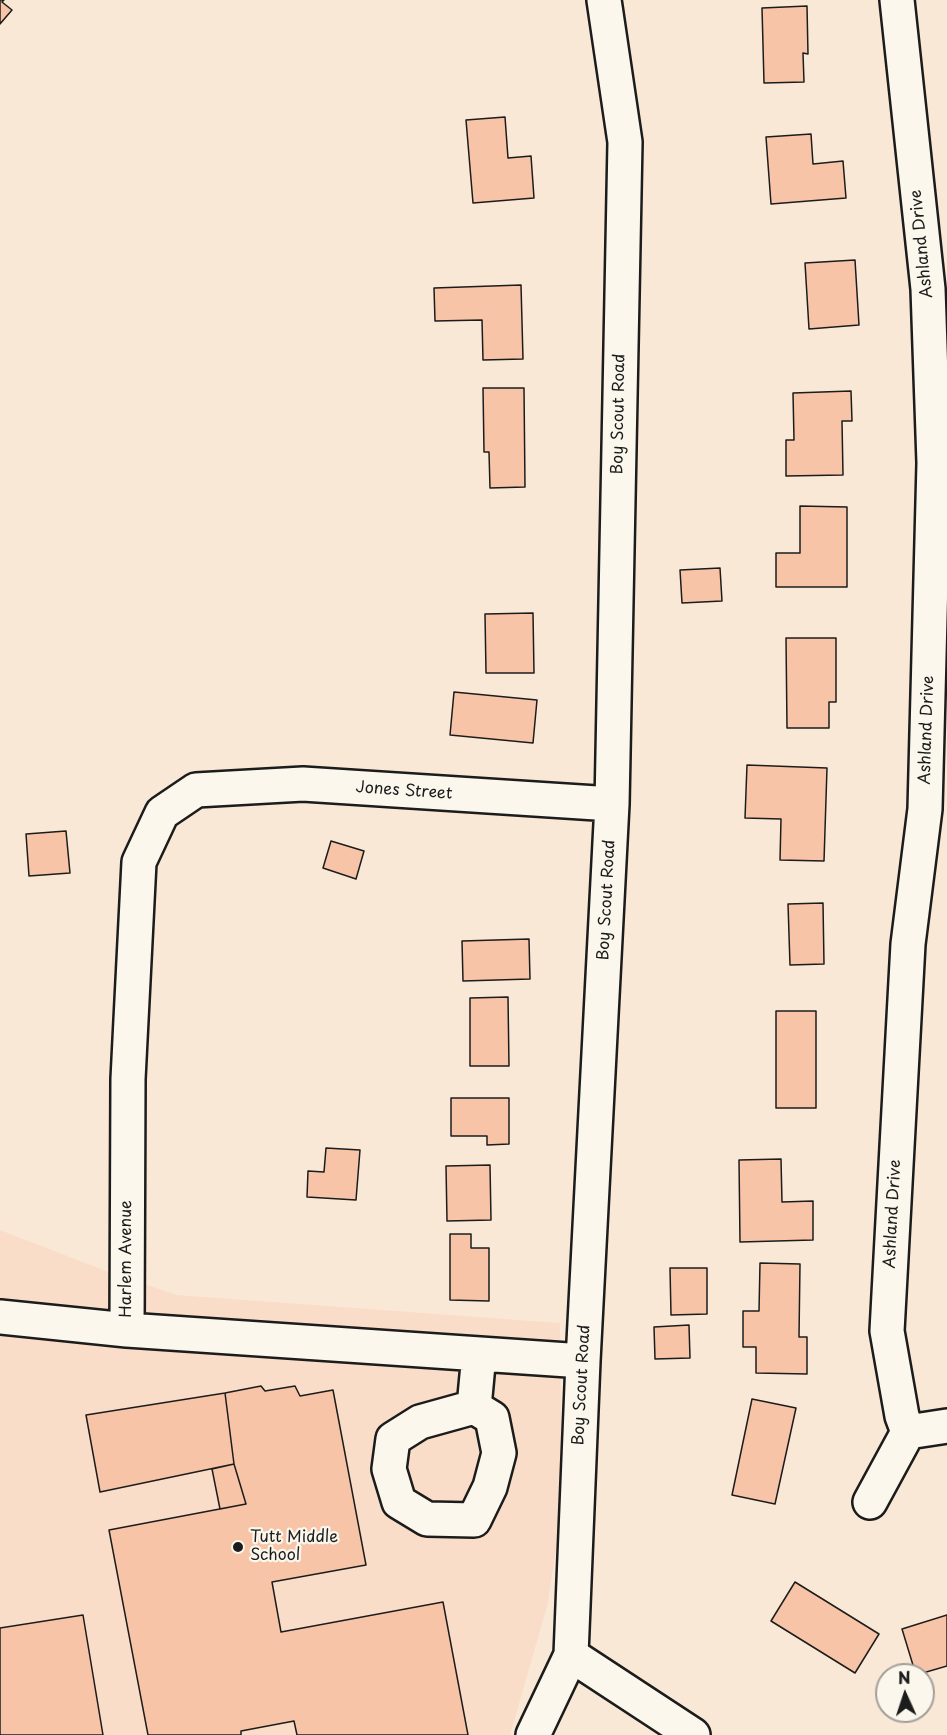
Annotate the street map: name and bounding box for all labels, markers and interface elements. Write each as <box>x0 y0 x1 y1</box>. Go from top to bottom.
street label: Ashland Drive <box>907 189 937 299</box>
street label: Boy Scout Road <box>608 353 630 475</box>
street label: Ashland Drive <box>916 675 938 785</box>
street label: Jones Street <box>355 778 453 804</box>
street label: Boy Scout Road <box>594 839 620 961</box>
street label: Ashland Drive <box>881 1159 905 1269</box>
street label: Harlem Avenue <box>117 1200 137 1318</box>
street label: Boy Scout Road <box>569 1324 595 1446</box>
place label: Tutt Middle School <box>250 1528 338 1566</box>
marker: Tutt Middle School <box>231 1540 245 1554</box>
north arrow <box>875 1663 935 1723</box>
text: N <box>897 1665 911 1689</box>

